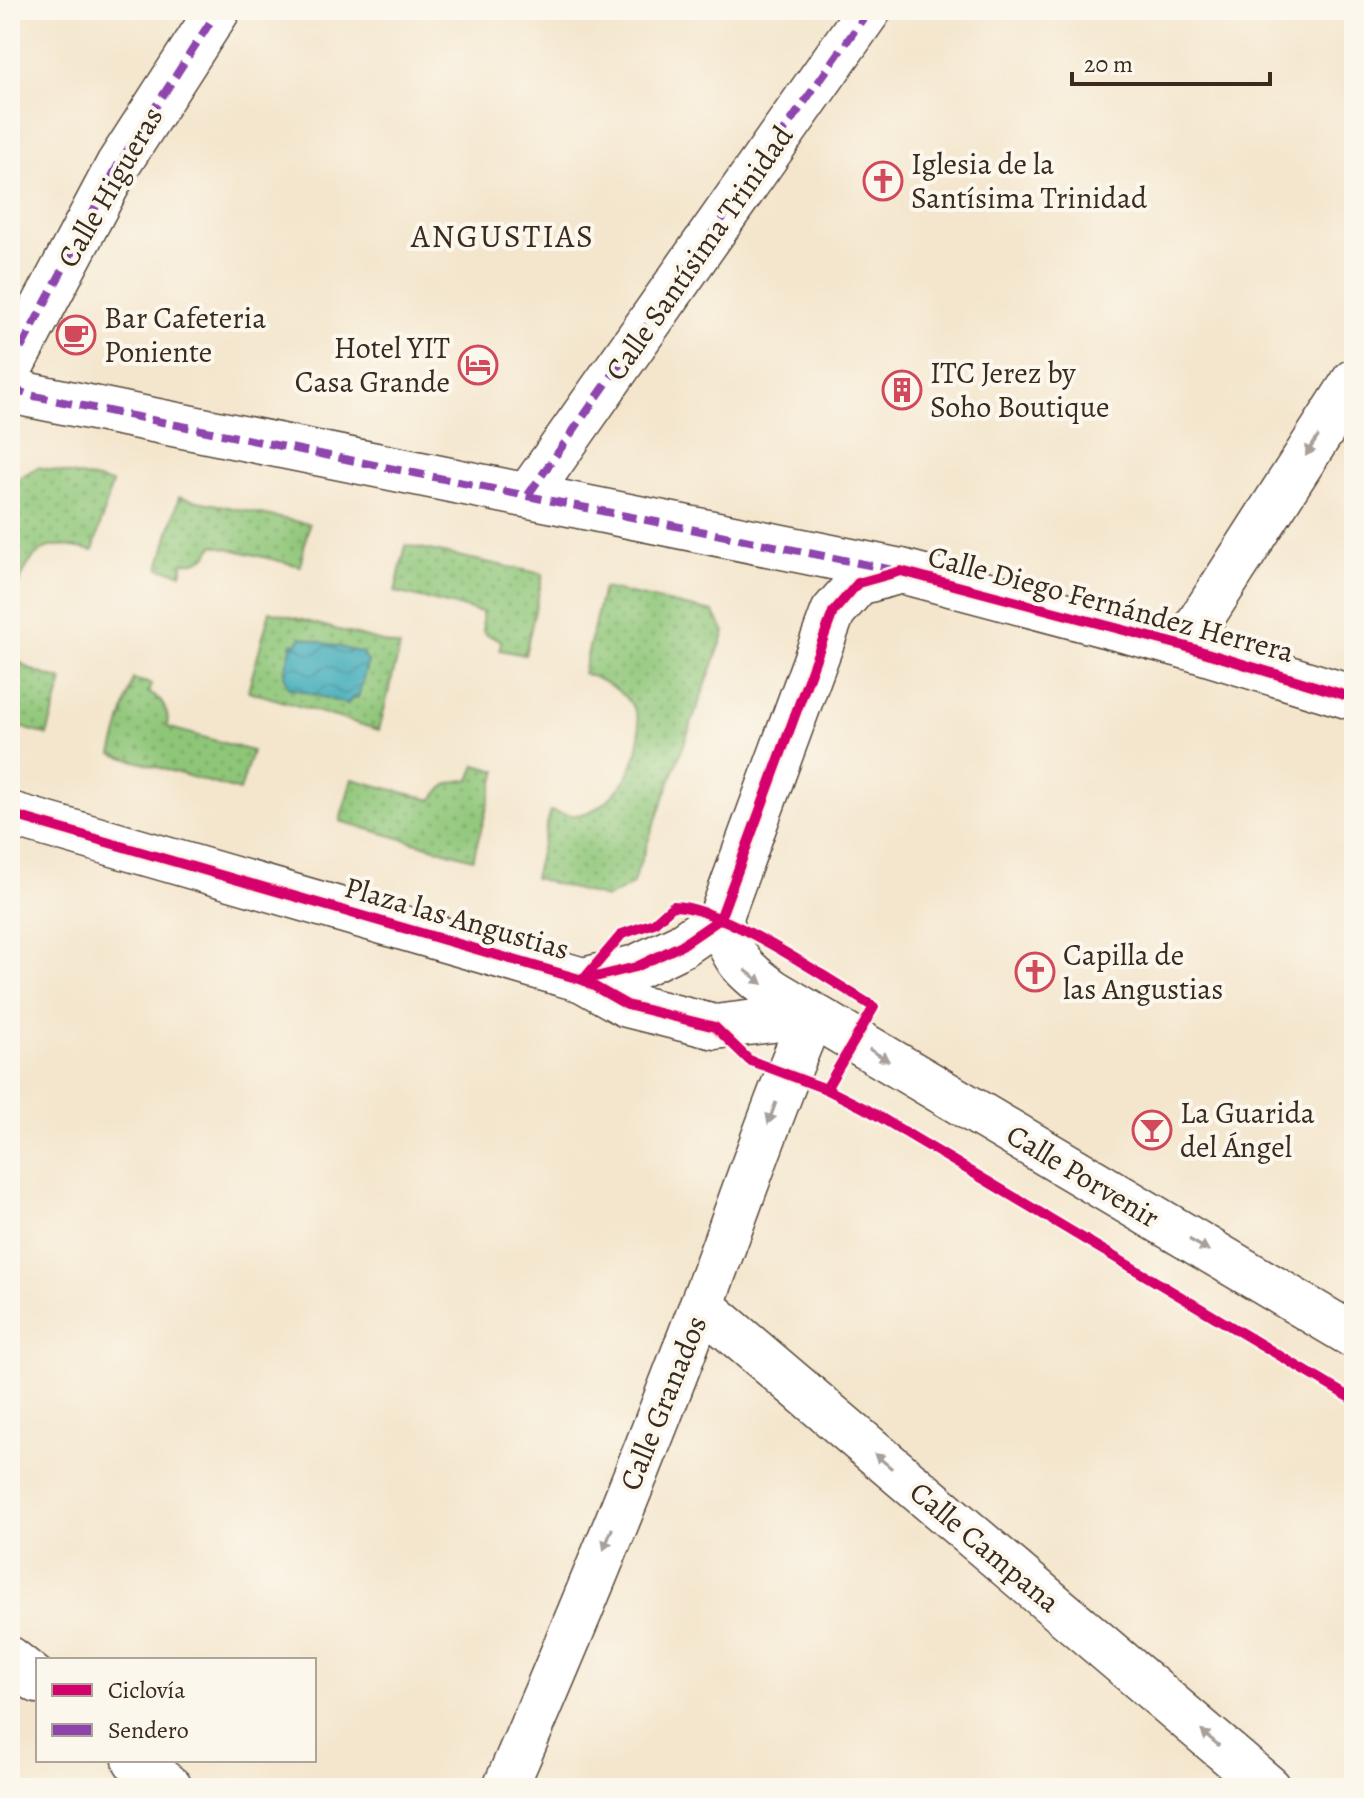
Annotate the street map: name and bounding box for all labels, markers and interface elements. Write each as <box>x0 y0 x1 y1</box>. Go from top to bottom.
scale bar <box>1072 36 1270 86</box>
text: 20 m <box>1084 48 1133 80</box>
street label: Calle Higueras <box>48 99 172 275</box>
street label: Calle Santísima Trinidad <box>596 117 803 388</box>
place label: Iglesia de la Santísima Trinidad <box>911 144 1148 218</box>
church icon: Iglesia de la Santísima Trinidad <box>862 160 904 202</box>
district label: ANGUSTIAS <box>410 214 595 258</box>
place label: Bar Cafeteria Poniente <box>104 298 266 372</box>
cafe icon: Bar Cafeteria Poniente <box>55 314 97 356</box>
place label: Hotel YIT Casa Grande <box>295 328 451 402</box>
hotel icon: Hotel YIT Casa Grande <box>457 344 499 386</box>
place label: ITC Jerez by Soho Boutique <box>930 353 1109 427</box>
building icon: ITC Jerez by Soho Boutique <box>881 369 923 411</box>
one-way arrow <box>1305 435 1319 457</box>
street label: Calle Diego Fernández Herrera <box>924 536 1298 672</box>
street label: Plaza las Angustias <box>340 867 574 969</box>
place label: Capilla de las Angustias <box>1063 935 1223 1009</box>
church icon: Capilla de las Angustias <box>1014 951 1056 993</box>
one-way arrow <box>744 969 764 985</box>
one-way arrow <box>868 1048 890 1062</box>
place label: La Guarida del Ángel <box>1180 1093 1315 1167</box>
one-way arrow <box>765 1101 778 1125</box>
bar icon: La Guarida del Ángel <box>1131 1109 1173 1151</box>
street label: Calle Porvenir <box>999 1115 1167 1237</box>
one-way arrow <box>1188 1238 1210 1252</box>
street label: Calle Granados <box>610 1310 716 1496</box>
one-way arrow <box>874 1452 893 1470</box>
street label: Calle Campana <box>901 1472 1069 1622</box>
one-way arrow <box>602 1527 615 1551</box>
legend <box>36 1658 316 1762</box>
text: Ciclovía <box>108 1674 186 1706</box>
text: Sendero <box>108 1714 189 1746</box>
one-way arrow <box>1200 1729 1219 1747</box>

